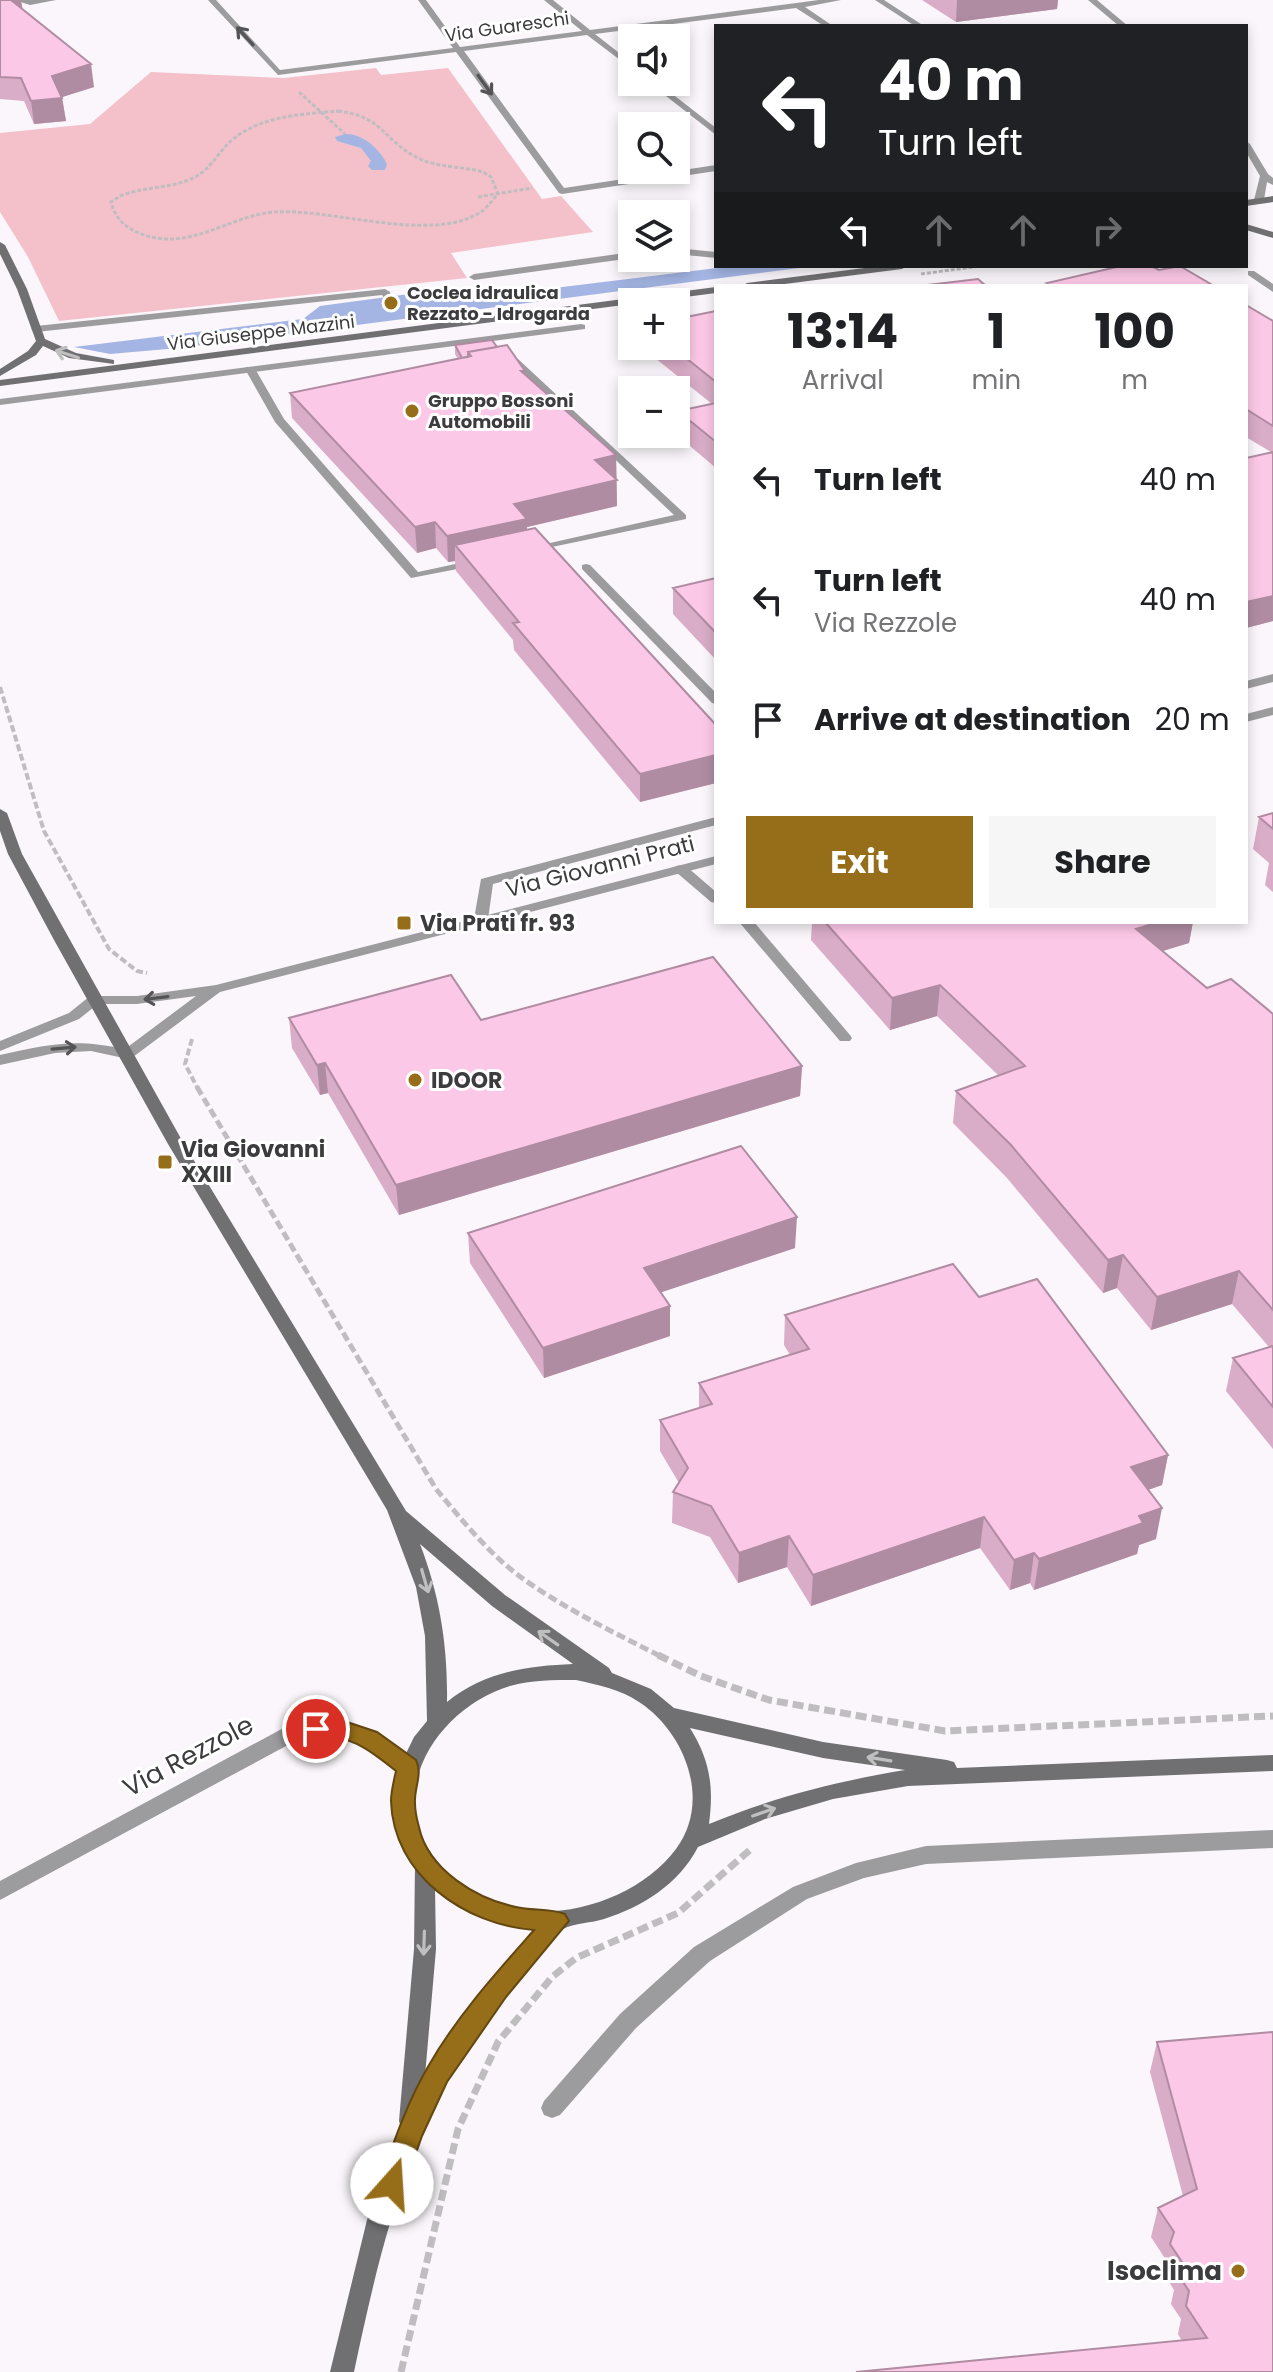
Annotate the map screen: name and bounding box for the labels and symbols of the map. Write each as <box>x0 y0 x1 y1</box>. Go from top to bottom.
street label: Via Guareschi <box>443 5 571 48</box>
one-way arrow <box>236 27 254 47</box>
one-way arrow <box>477 74 494 96</box>
place label: Coclea idraulica Rezzato - Idrogarda <box>407 280 590 326</box>
marker: Coclea idraulica Rezzato - Idrogarda <box>382 294 400 312</box>
street label: Via Giuseppe Mazzini <box>166 309 356 356</box>
one-way arrow <box>55 345 80 360</box>
place label: Gruppo Bossoni Automobili <box>428 388 574 434</box>
marker: Gruppo Bossoni Automobili <box>403 402 421 420</box>
street label: Via Giovanni Prati <box>502 828 698 905</box>
place label: Via Prati fr. 93 <box>420 908 575 939</box>
marker: Via Prati fr. 93 <box>395 914 413 932</box>
one-way arrow <box>143 990 169 1005</box>
one-way arrow <box>50 1040 77 1055</box>
place label: IDOOR <box>431 1065 502 1096</box>
marker: IDOOR <box>406 1071 424 1089</box>
place label: Via Giovanni XXIII <box>181 1134 325 1190</box>
marker: Via Giovanni XXIII <box>156 1153 174 1171</box>
one-way arrow <box>419 1567 434 1593</box>
one-way arrow <box>537 1630 559 1646</box>
pin <box>282 1695 350 1763</box>
street label: Via Rezzole <box>116 1706 260 1806</box>
one-way arrow <box>867 1751 892 1766</box>
one-way arrow <box>751 1804 776 1819</box>
one-way arrow <box>417 1929 432 1956</box>
position arrow <box>350 2142 434 2226</box>
place label: Isoclima <box>1107 2253 1222 2289</box>
marker: Isoclima <box>1229 2262 1247 2280</box>

